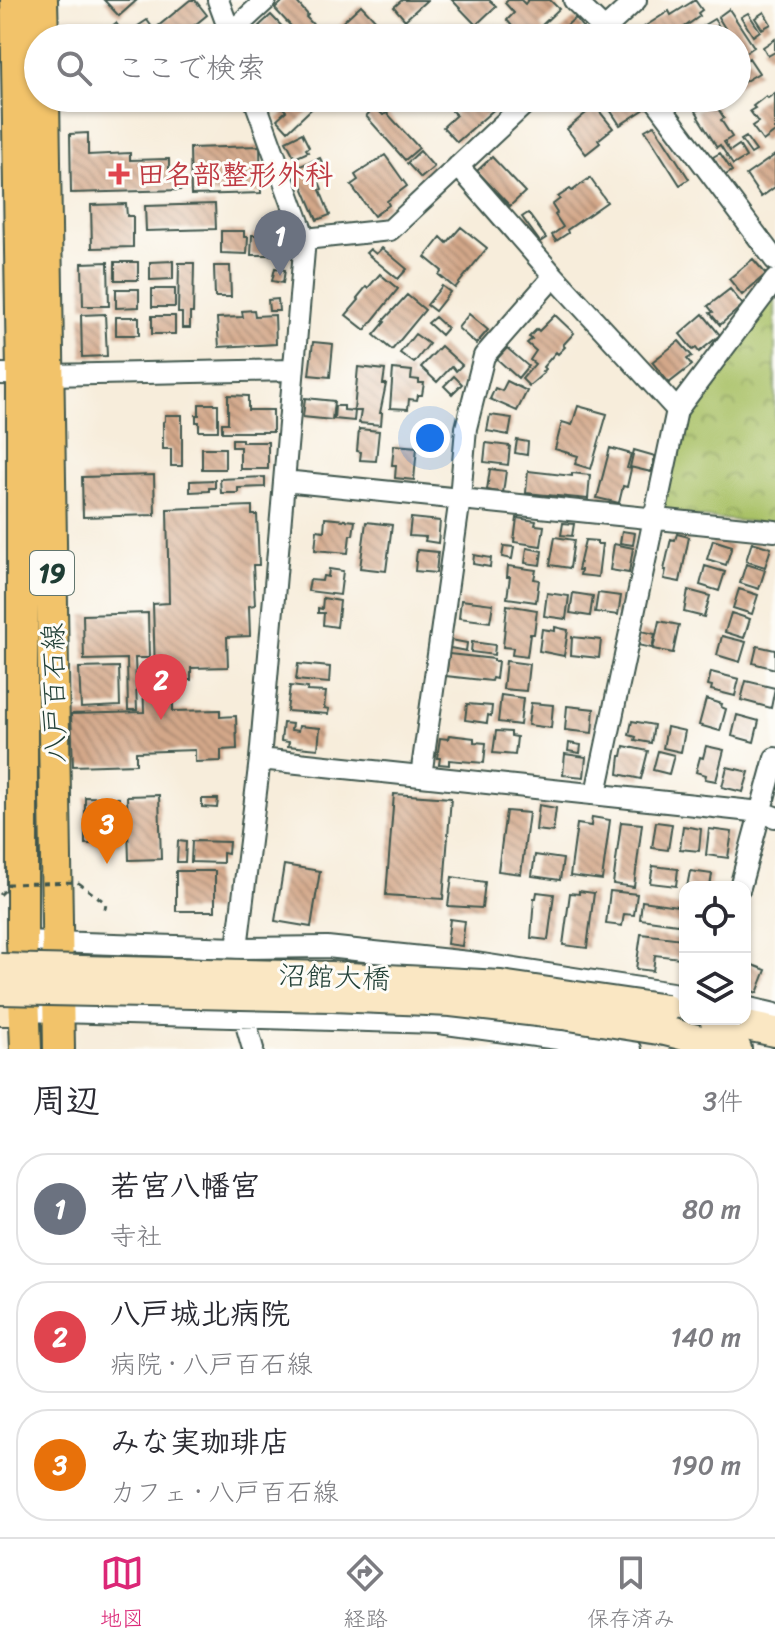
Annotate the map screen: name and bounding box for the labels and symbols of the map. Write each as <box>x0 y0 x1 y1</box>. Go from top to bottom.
place label: 田名部整形外科 <box>137 150 333 199</box>
marker: 田名部整形外科 <box>108 163 130 185</box>
pin: 1 <box>254 210 306 276</box>
your location <box>410 418 450 458</box>
road number: 19 <box>30 551 74 595</box>
street label: 八戸百石線 <box>28 623 80 763</box>
pin: 2 <box>135 654 187 720</box>
pin: 3 <box>81 798 133 864</box>
street label: 沼館大橋 <box>277 951 391 1003</box>

